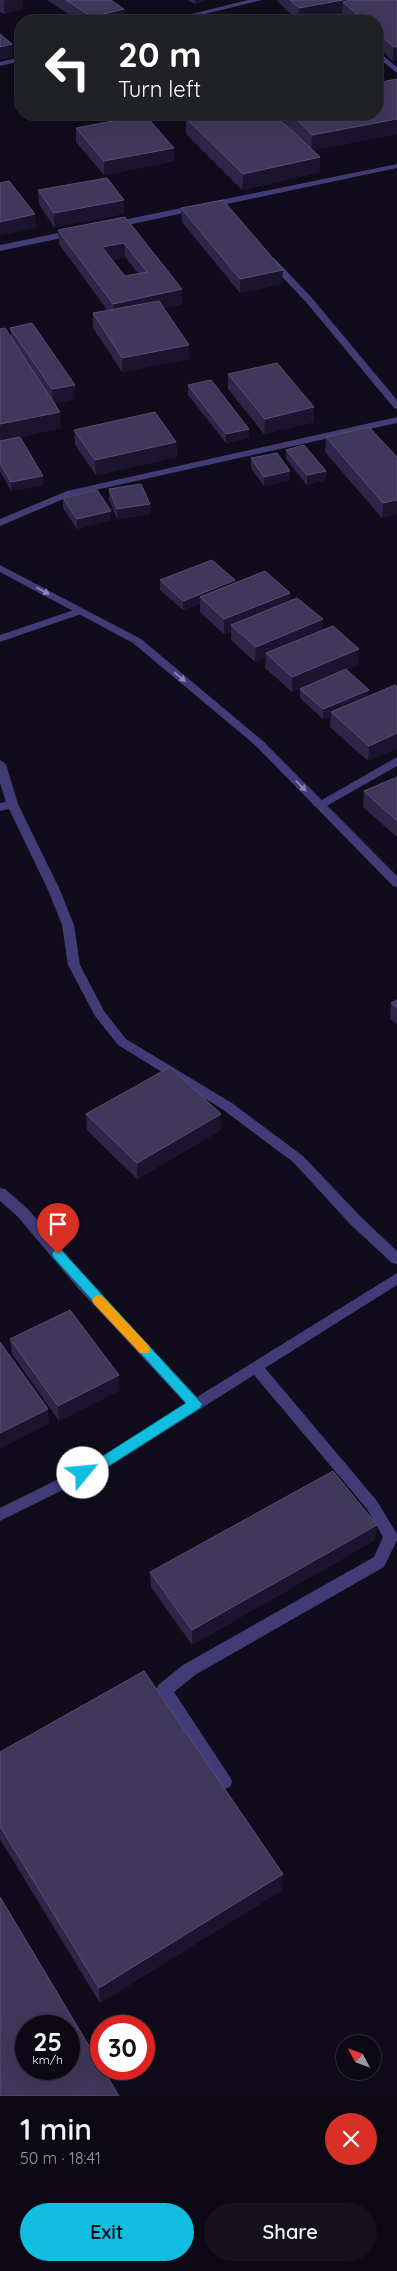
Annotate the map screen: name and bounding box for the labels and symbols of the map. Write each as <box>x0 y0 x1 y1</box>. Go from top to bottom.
one-way arrow <box>36 587 50 595</box>
one-way arrow <box>174 671 186 682</box>
one-way arrow <box>295 779 307 791</box>
pin <box>37 1203 79 1254</box>
position arrow <box>56 1446 108 1498</box>
speed limit sign: 30 <box>90 2015 155 2080</box>
north arrow <box>336 2035 381 2080</box>

